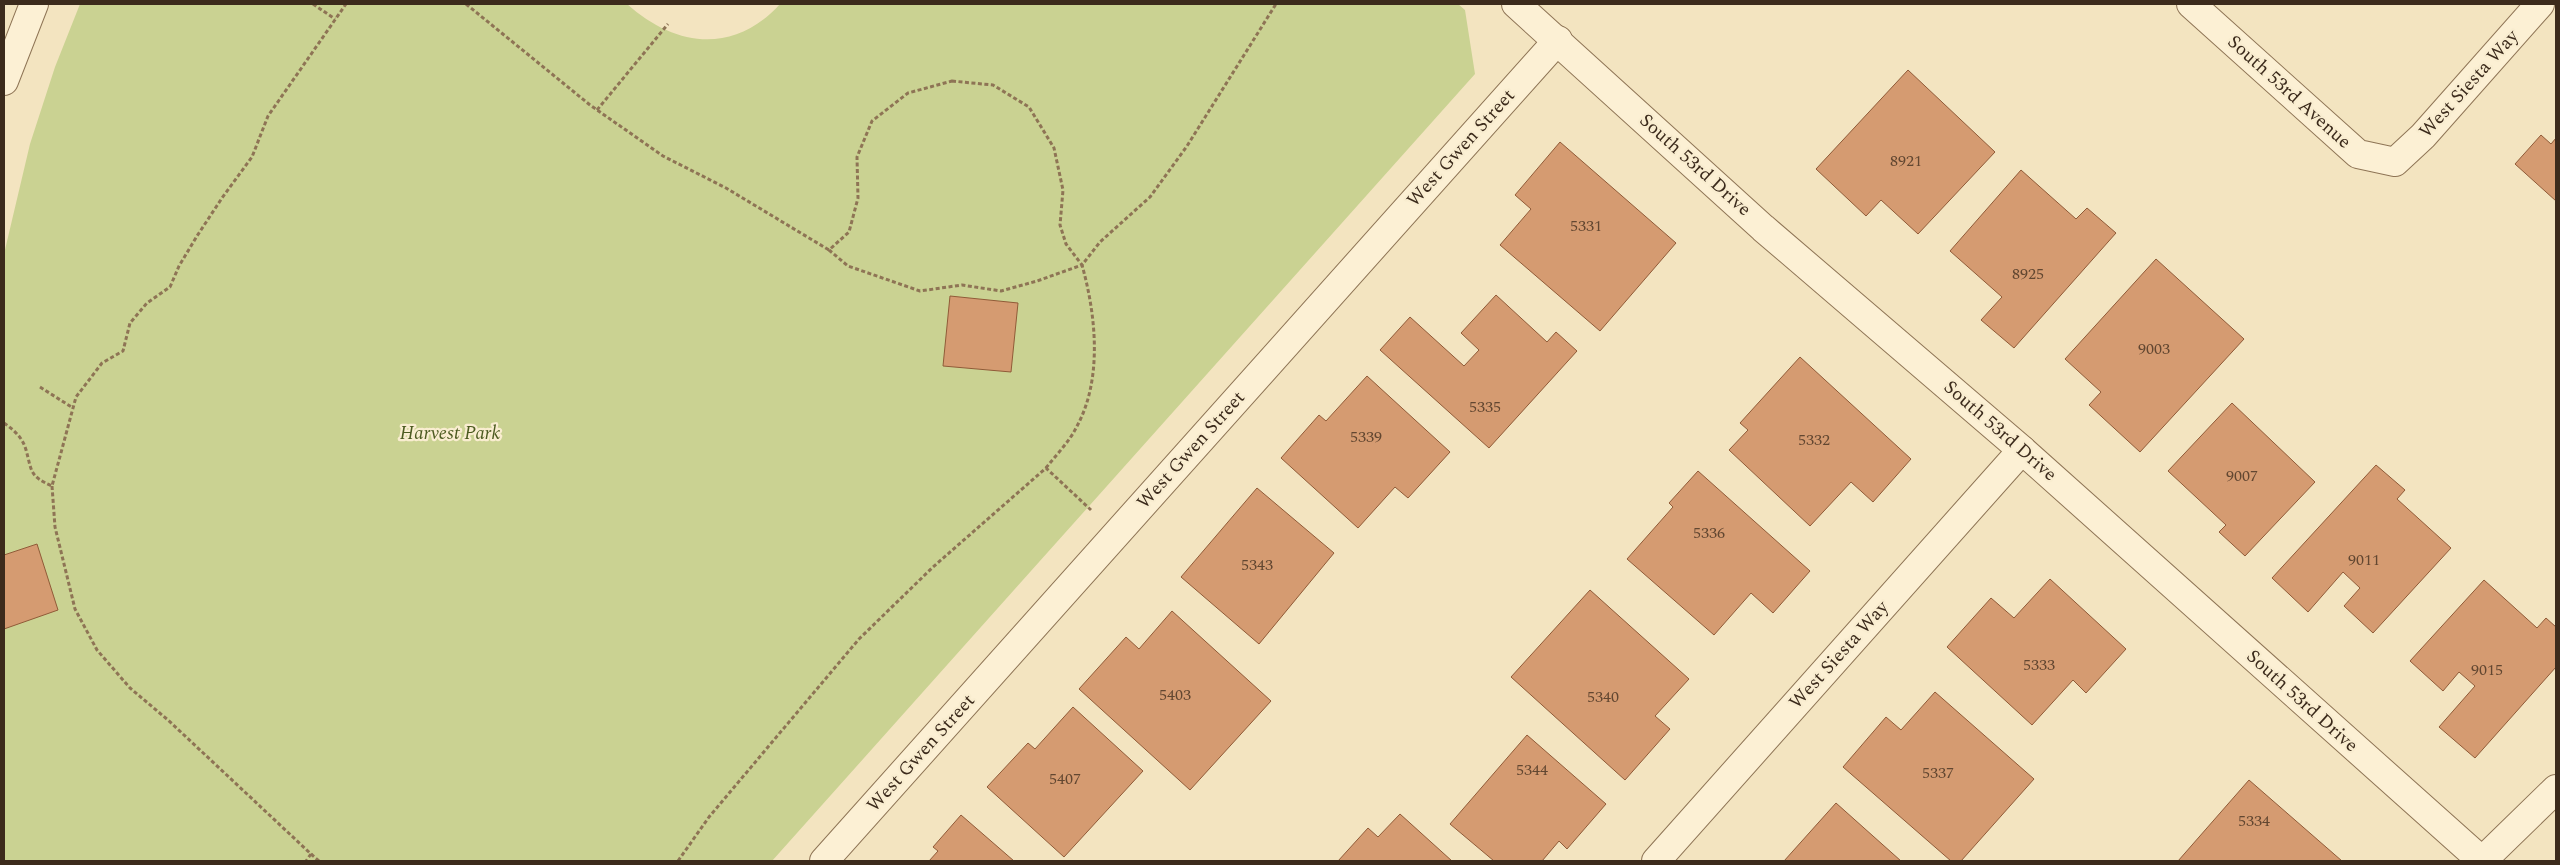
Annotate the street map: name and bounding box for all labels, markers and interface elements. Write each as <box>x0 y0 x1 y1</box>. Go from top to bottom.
street label: West Siesta Way <box>2412 23 2526 145</box>
street label: South 53rd Avenue <box>2220 28 2358 156</box>
street label: West Gwen Street <box>1400 82 1522 214</box>
street label: South 53rd Drive <box>1632 107 1758 223</box>
house number: 8921 <box>1890 149 1922 173</box>
house number: 5331 <box>1570 214 1602 238</box>
house number: 8925 <box>2012 262 2044 286</box>
house number: 9003 <box>2138 337 2170 361</box>
street label: South 53rd Drive <box>1937 373 2063 489</box>
street label: West Gwen Street <box>1130 384 1252 516</box>
house number: 5335 <box>1469 395 1501 419</box>
park label: Harvest Park <box>400 419 500 448</box>
house number: 5339 <box>1350 425 1382 449</box>
house number: 5332 <box>1798 428 1830 452</box>
house number: 9007 <box>2226 464 2258 488</box>
house number: 5336 <box>1693 521 1725 545</box>
house number: 9011 <box>2348 548 2380 572</box>
house number: 5343 <box>1241 553 1273 577</box>
street label: West Siesta Way <box>1782 594 1896 716</box>
street label: South 53rd Drive <box>2239 643 2365 759</box>
house number: 5333 <box>2023 653 2055 677</box>
house number: 9015 <box>2471 658 2503 682</box>
house number: 5403 <box>1159 683 1191 707</box>
house number: 5340 <box>1587 685 1619 709</box>
street label: West Gwen Street <box>860 687 982 819</box>
house number: 5344 <box>1516 758 1548 782</box>
house number: 5337 <box>1922 761 1954 785</box>
house number: 5407 <box>1049 767 1081 791</box>
house number: 5334 <box>2238 809 2270 833</box>

